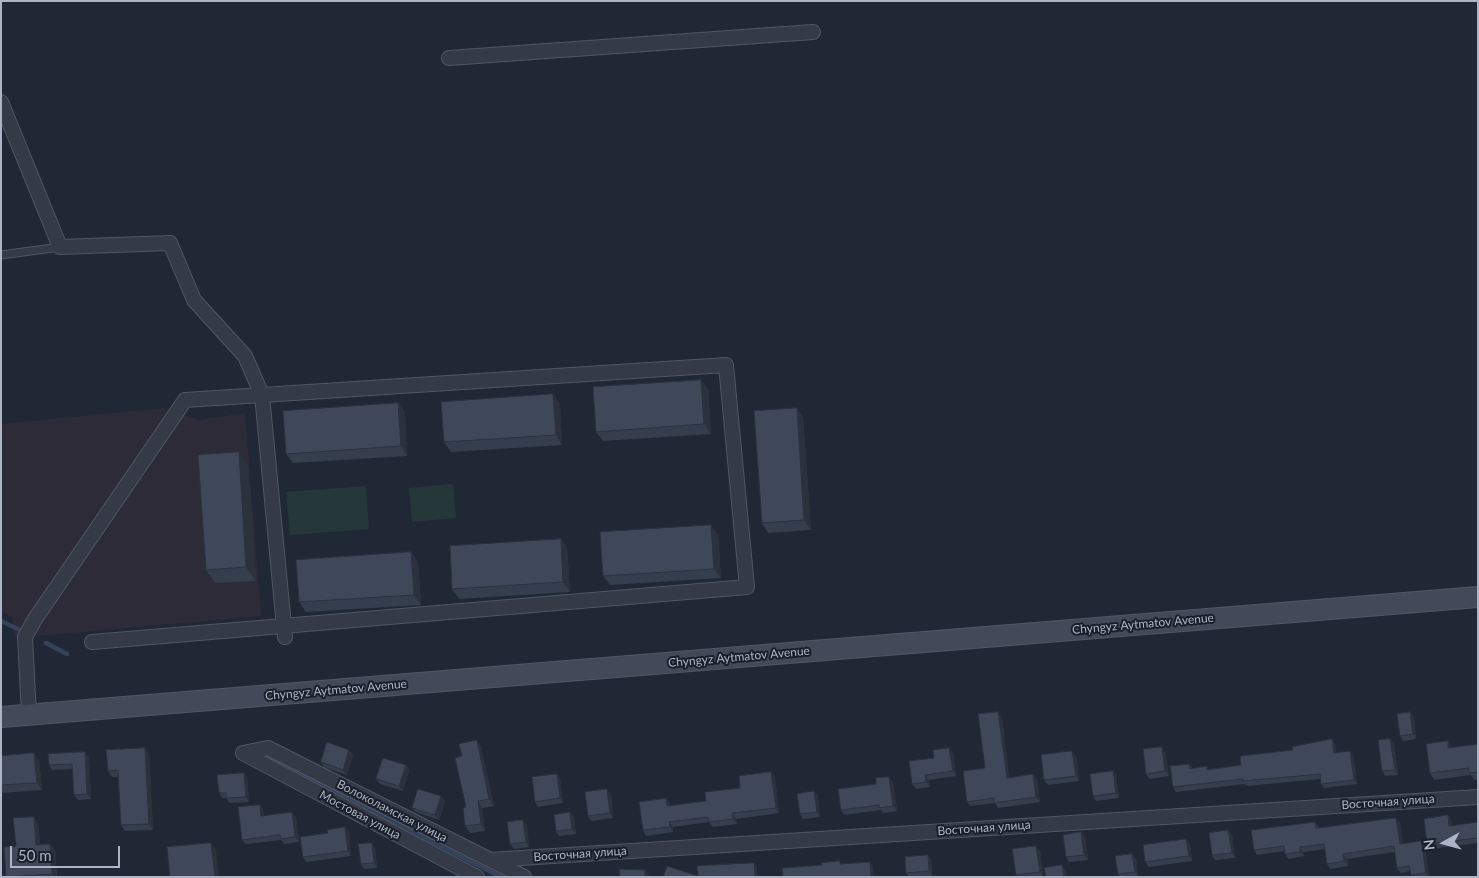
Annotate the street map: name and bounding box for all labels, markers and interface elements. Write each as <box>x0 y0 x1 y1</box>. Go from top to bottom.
street label: Chyngyz Aytmatov Avenue <box>1072 611 1214 637</box>
street label: Chyngyz Aytmatov Avenue <box>668 644 810 670</box>
street label: Chyngyz Aytmatov Avenue <box>265 677 407 703</box>
street label: Волоколамская улица <box>334 777 450 845</box>
street label: Мостовая улица <box>317 788 403 842</box>
street label: Восточная улица <box>1341 792 1435 812</box>
street label: Восточная улица <box>937 818 1031 838</box>
north arrow <box>1419 818 1469 868</box>
scale bar <box>12 836 122 868</box>
text: N <box>1420 839 1438 851</box>
street label: Восточная улица <box>533 844 627 864</box>
text: 50 m <box>18 846 52 864</box>

